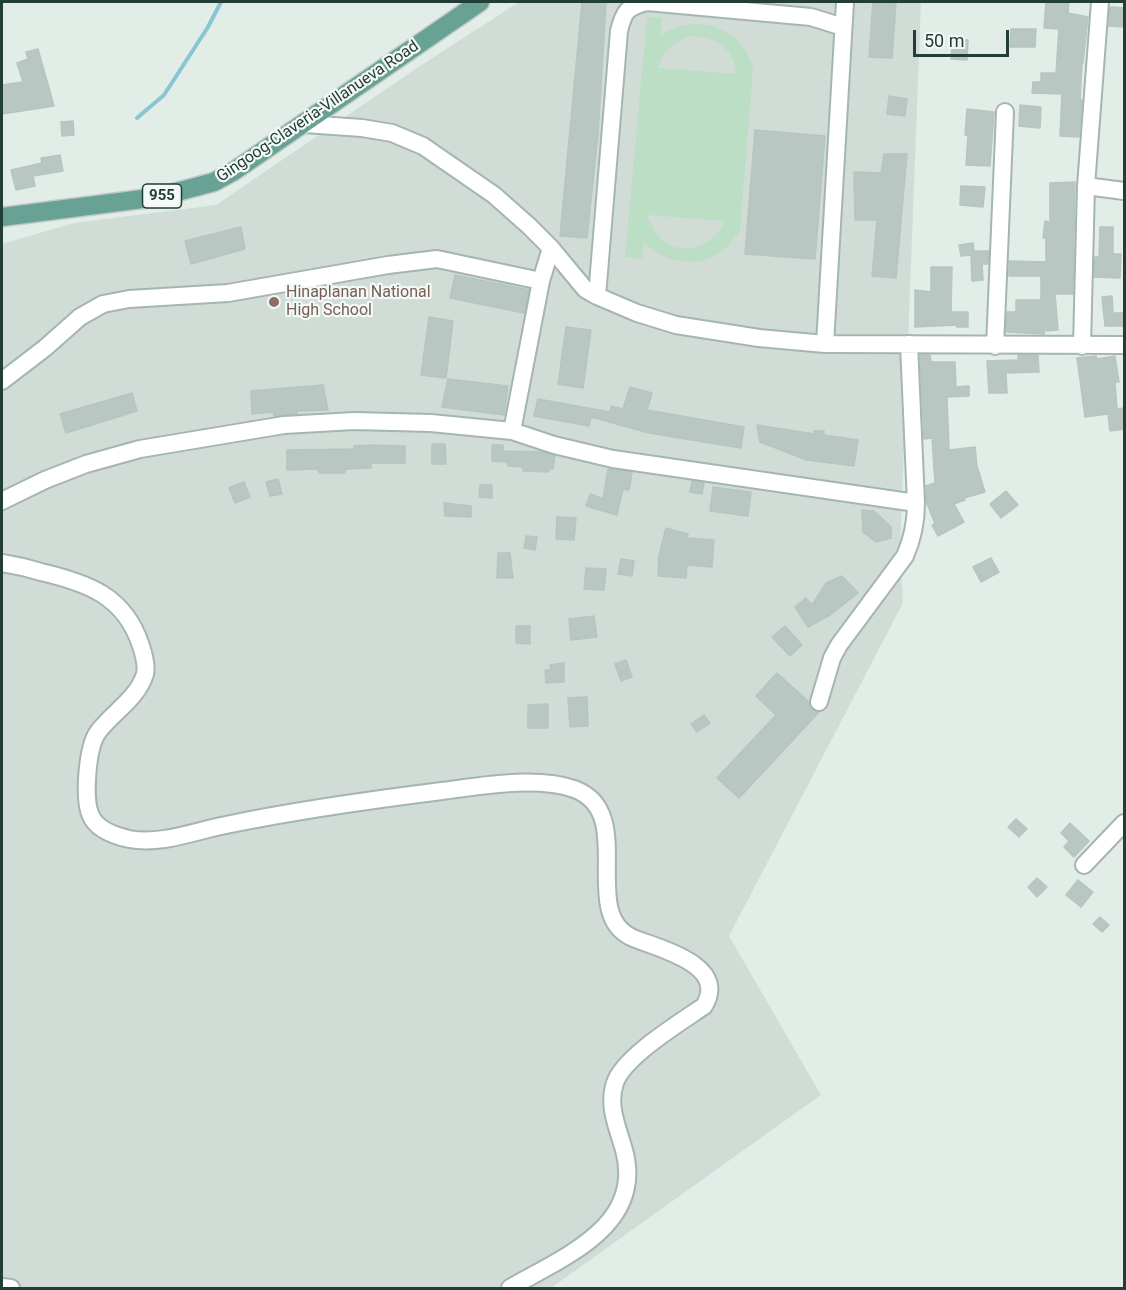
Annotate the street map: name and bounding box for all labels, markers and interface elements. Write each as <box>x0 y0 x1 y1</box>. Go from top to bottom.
scale bar <box>916 18 1012 56</box>
text: 50 m <box>924 30 964 51</box>
street label: Gingoog-Claveria-Villanueva Road <box>213 37 423 187</box>
road number: 955 <box>142 184 182 208</box>
place label: Hinaplanan National High School <box>286 283 431 321</box>
marker: Hinaplanan National High School <box>267 295 281 309</box>

